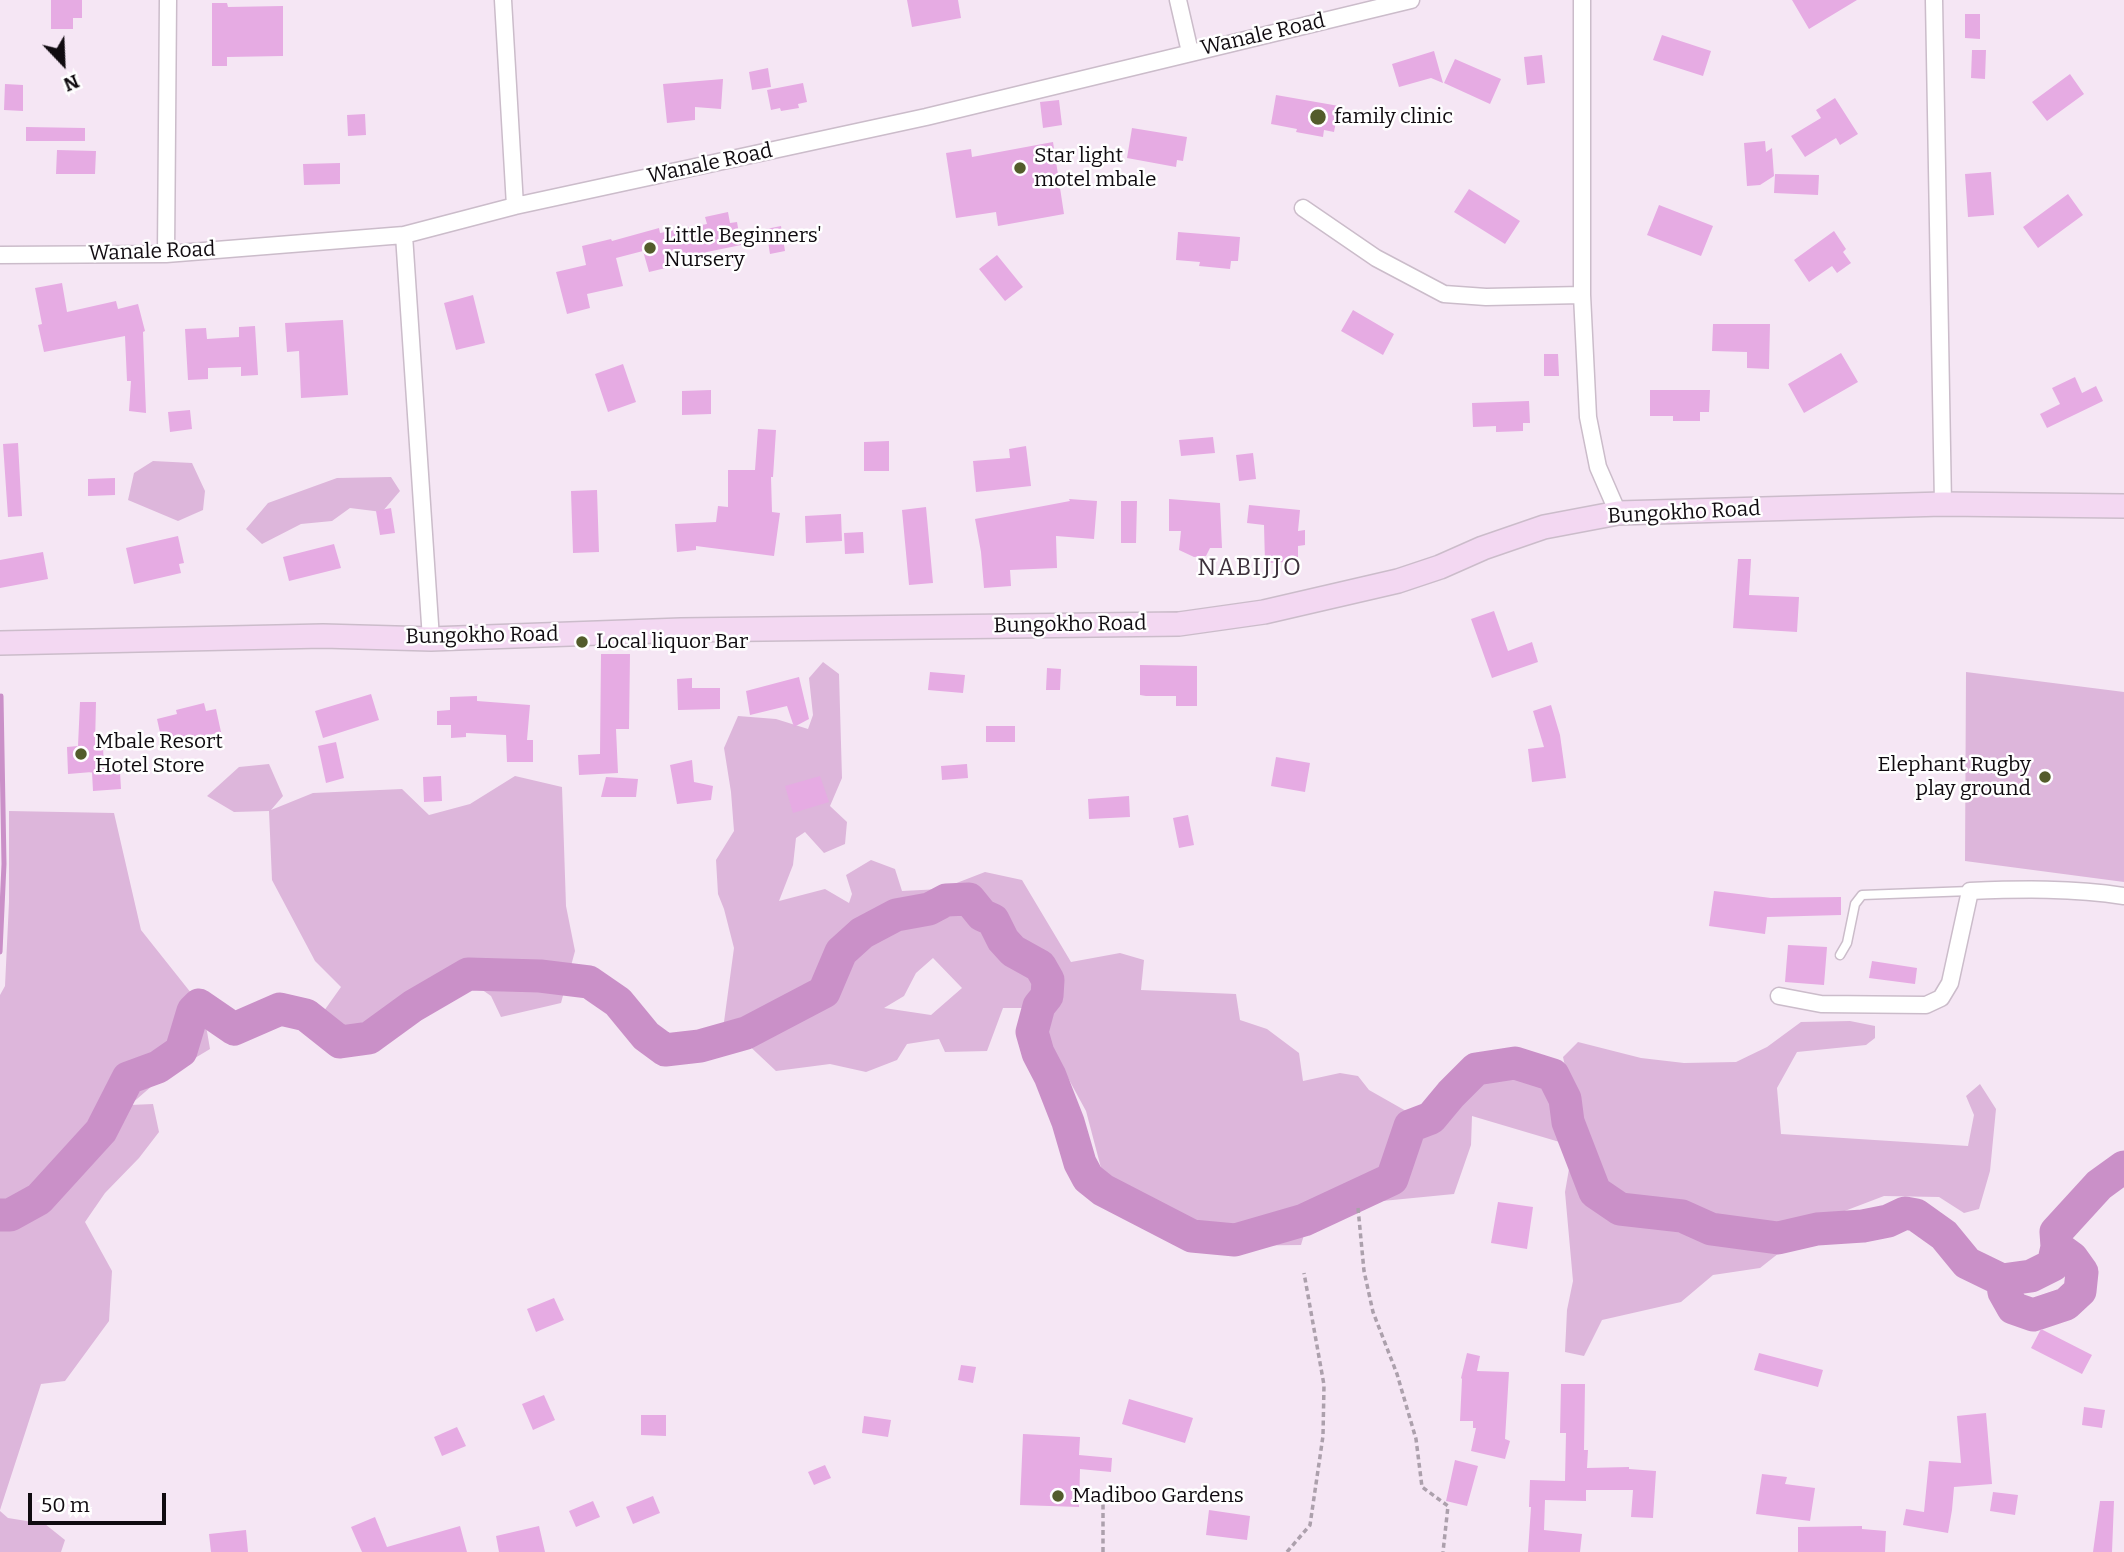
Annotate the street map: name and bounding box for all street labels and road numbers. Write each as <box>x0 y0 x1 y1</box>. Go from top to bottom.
street label: Wanale Road <box>1198 8 1328 62</box>
street label: Wanale Road <box>645 138 775 190</box>
street label: Wanale Road <box>88 237 216 267</box>
street label: Bungokho Road <box>1607 496 1761 530</box>
street label: Bungokho Road <box>993 611 1147 639</box>
street label: Bungokho Road <box>405 622 559 650</box>

